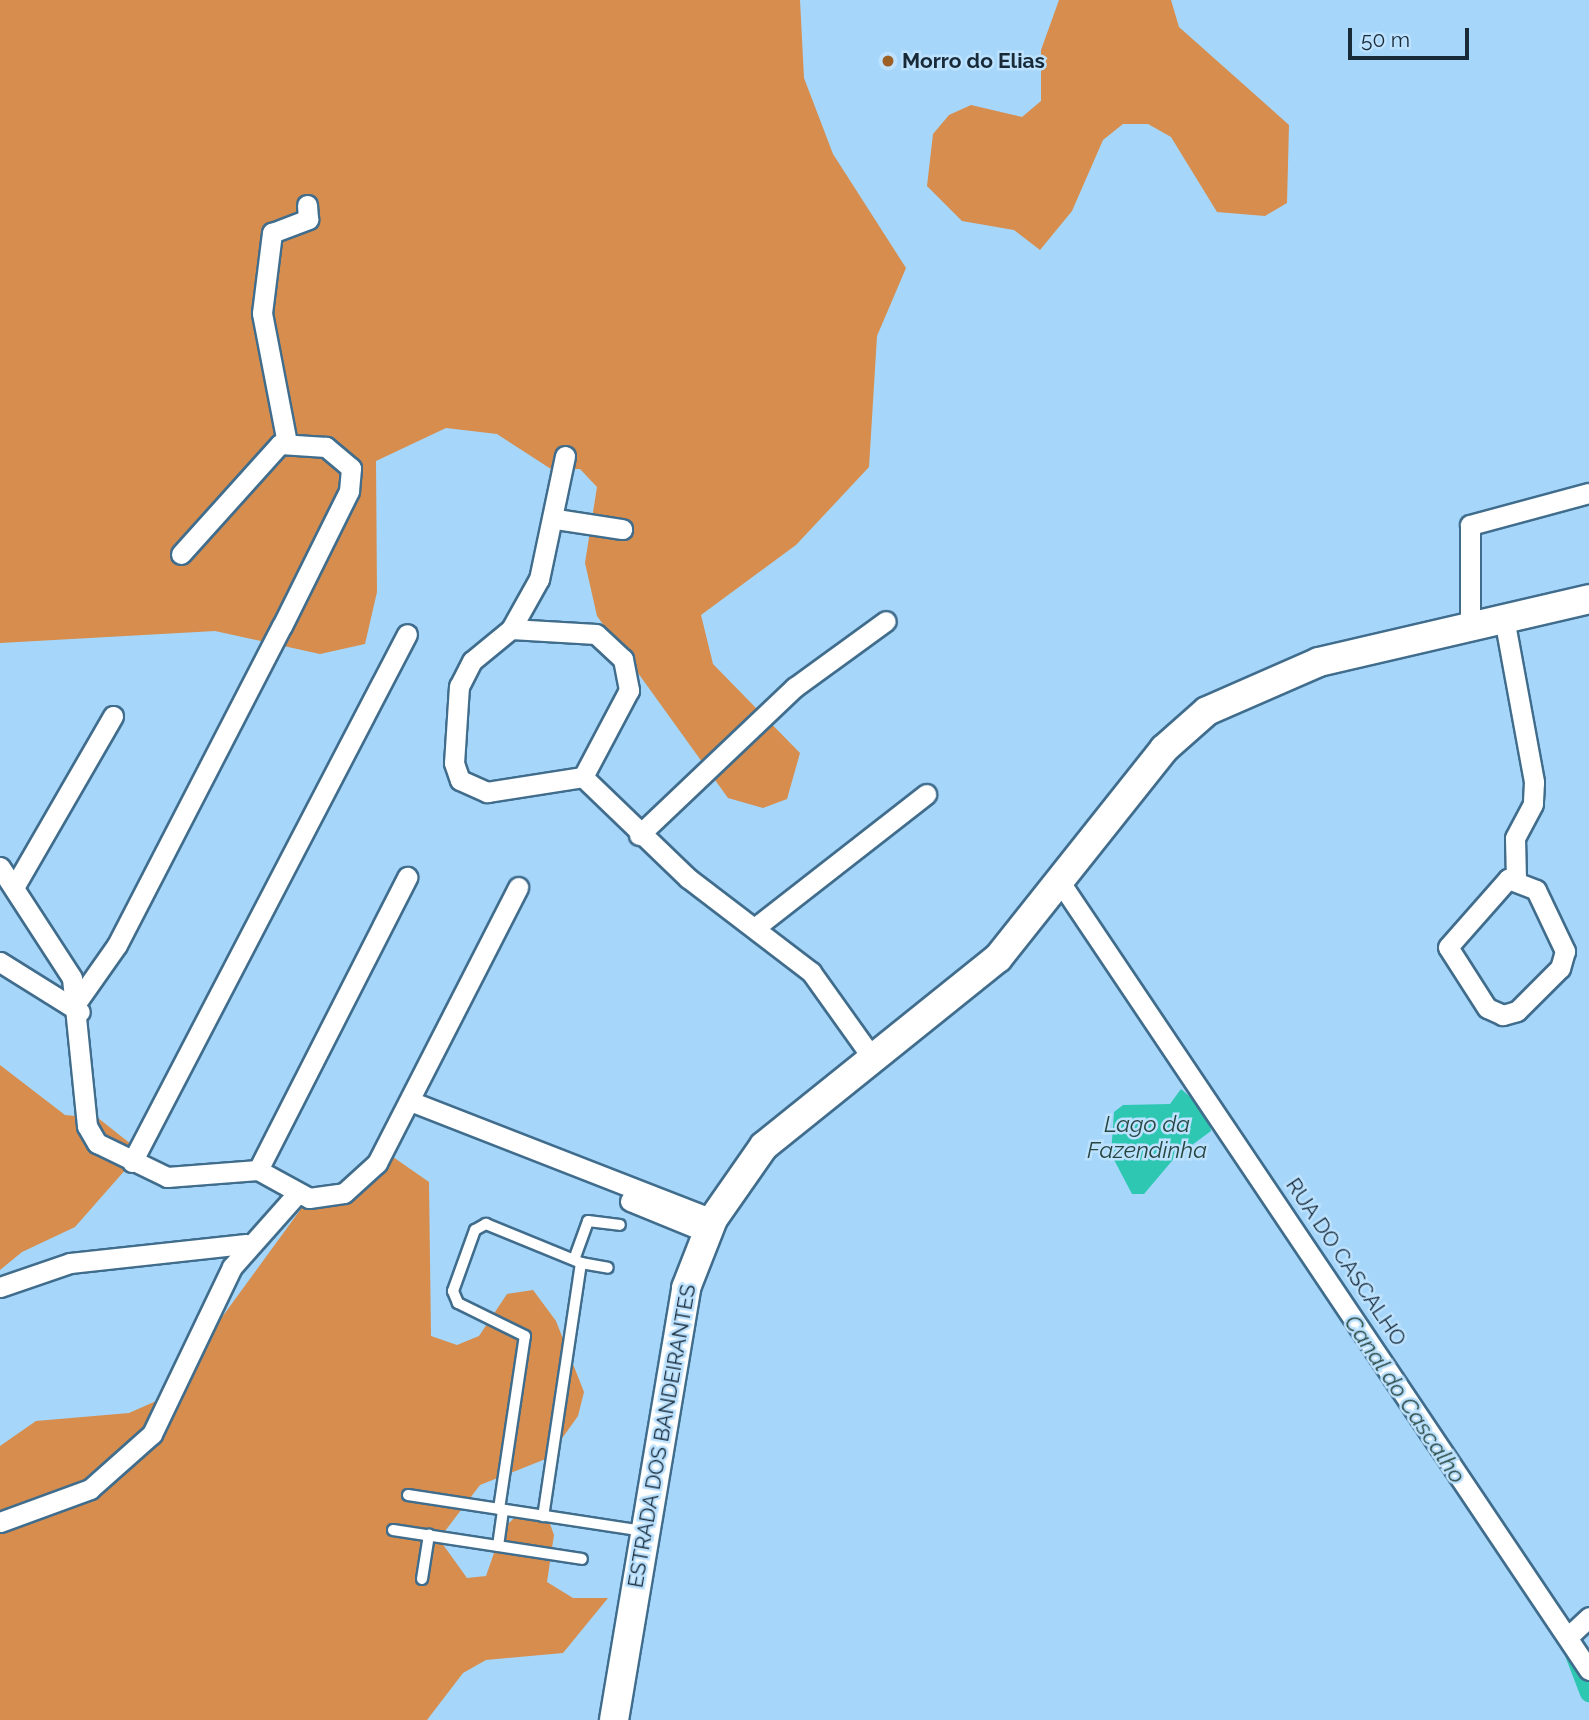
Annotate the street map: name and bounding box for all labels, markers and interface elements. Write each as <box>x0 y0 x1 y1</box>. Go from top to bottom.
scale bar <box>1351 14 1472 58</box>
text: 50 m <box>1361 27 1410 52</box>
place label: Morro do Elias <box>902 48 1045 74</box>
marker: Morro do Elias <box>880 53 896 69</box>
water label: Lago da Fazendinha <box>1087 1110 1207 1164</box>
street label: RUA DO CASCALHO <box>1280 1173 1412 1351</box>
street label: ESTRADA DOS BANDEIRANTES <box>623 1282 701 1590</box>
water label: Canal do Cascalho <box>1338 1309 1472 1489</box>

